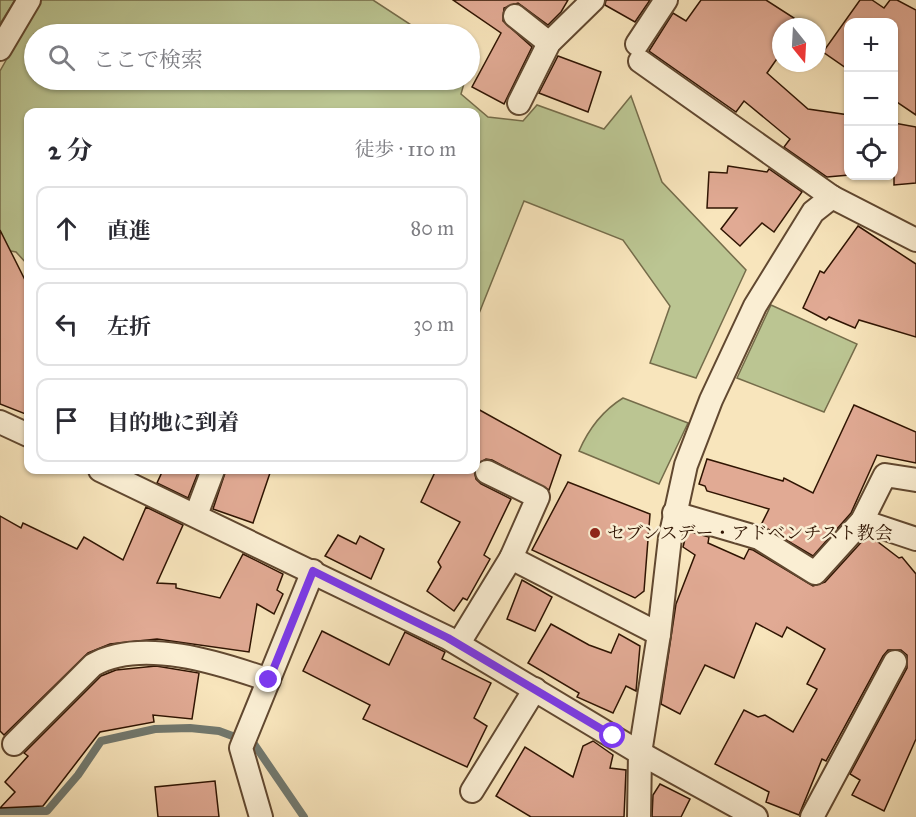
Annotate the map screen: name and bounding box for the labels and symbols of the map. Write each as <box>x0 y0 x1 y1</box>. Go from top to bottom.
north arrow <box>772 18 826 72</box>
place label: セブンスデー・アドベンチスト教会 <box>607 522 893 544</box>
marker: セブンスデー・アドベンチスト教会 <box>588 526 602 540</box>
route end <box>255 666 281 692</box>
route start <box>599 722 625 748</box>

